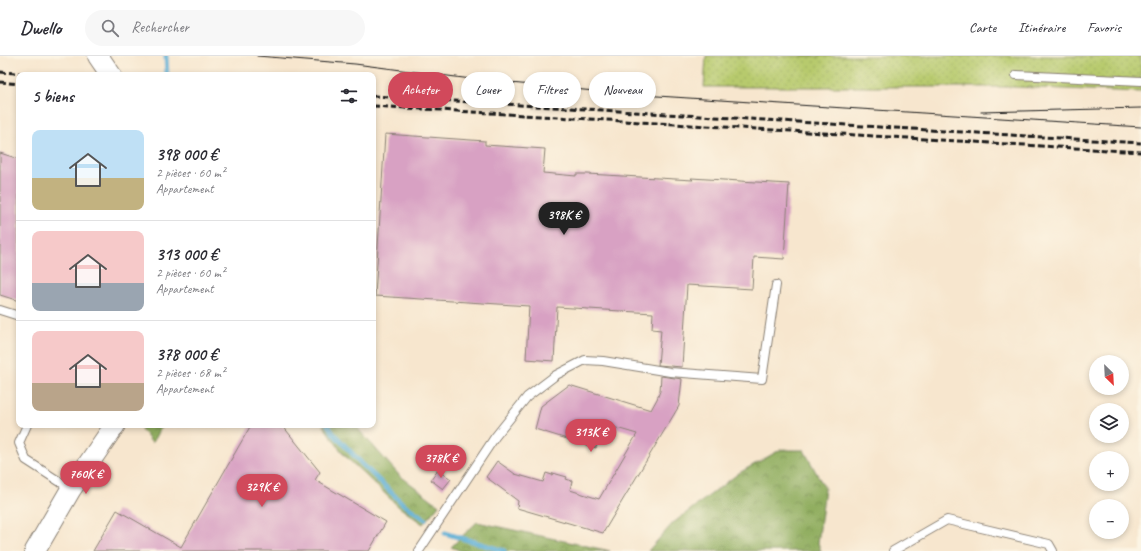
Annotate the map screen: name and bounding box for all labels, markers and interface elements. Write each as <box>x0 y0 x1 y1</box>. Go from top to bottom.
search box <box>85 10 365 46</box>
text: Dwello <box>20 16 61 40</box>
icon: search <box>99 17 121 39</box>
text: Rechercher <box>131 18 189 37</box>
text: Carte <box>969 19 996 36</box>
text: Itinéraire <box>1018 19 1065 36</box>
text: Favoris <box>1087 19 1121 36</box>
chip: Acheter <box>388 72 453 108</box>
chip: Louer <box>461 72 515 108</box>
chip: Filtres <box>523 72 581 108</box>
chip: Nouveau <box>589 72 656 108</box>
icon: filters <box>338 85 360 107</box>
text: 5 biens <box>32 86 74 107</box>
text: 398 000 € <box>156 144 218 165</box>
icon: home <box>64 146 112 194</box>
text: 2 pièces · 60 m² <box>156 165 225 181</box>
text: Appartement <box>156 181 214 197</box>
pin: 398K € <box>531 202 597 236</box>
text: 398K € <box>548 207 581 223</box>
text: 313 000 € <box>156 244 218 265</box>
icon: home <box>64 247 112 295</box>
text: 2 pièces · 60 m² <box>156 265 225 281</box>
text: Appartement <box>156 281 214 297</box>
text: 378 000 € <box>156 344 218 365</box>
icon: home <box>64 347 112 395</box>
north arrow <box>1089 355 1129 395</box>
map controls <box>1089 355 1129 539</box>
text: 2 pièces · 68 m² <box>156 365 225 381</box>
text: Appartement <box>156 381 214 397</box>
button: layers <box>1089 403 1129 443</box>
pin: 313K € <box>558 419 624 453</box>
text: 313K € <box>574 424 608 440</box>
pin: 378K € <box>408 445 474 479</box>
text: 378K € <box>424 450 458 466</box>
button: + <box>1089 451 1129 491</box>
pin: 760K € <box>53 461 119 495</box>
text: 760K € <box>69 466 103 482</box>
pin: 329K € <box>229 474 295 508</box>
text: 329K € <box>246 479 279 495</box>
button: − <box>1089 499 1129 539</box>

